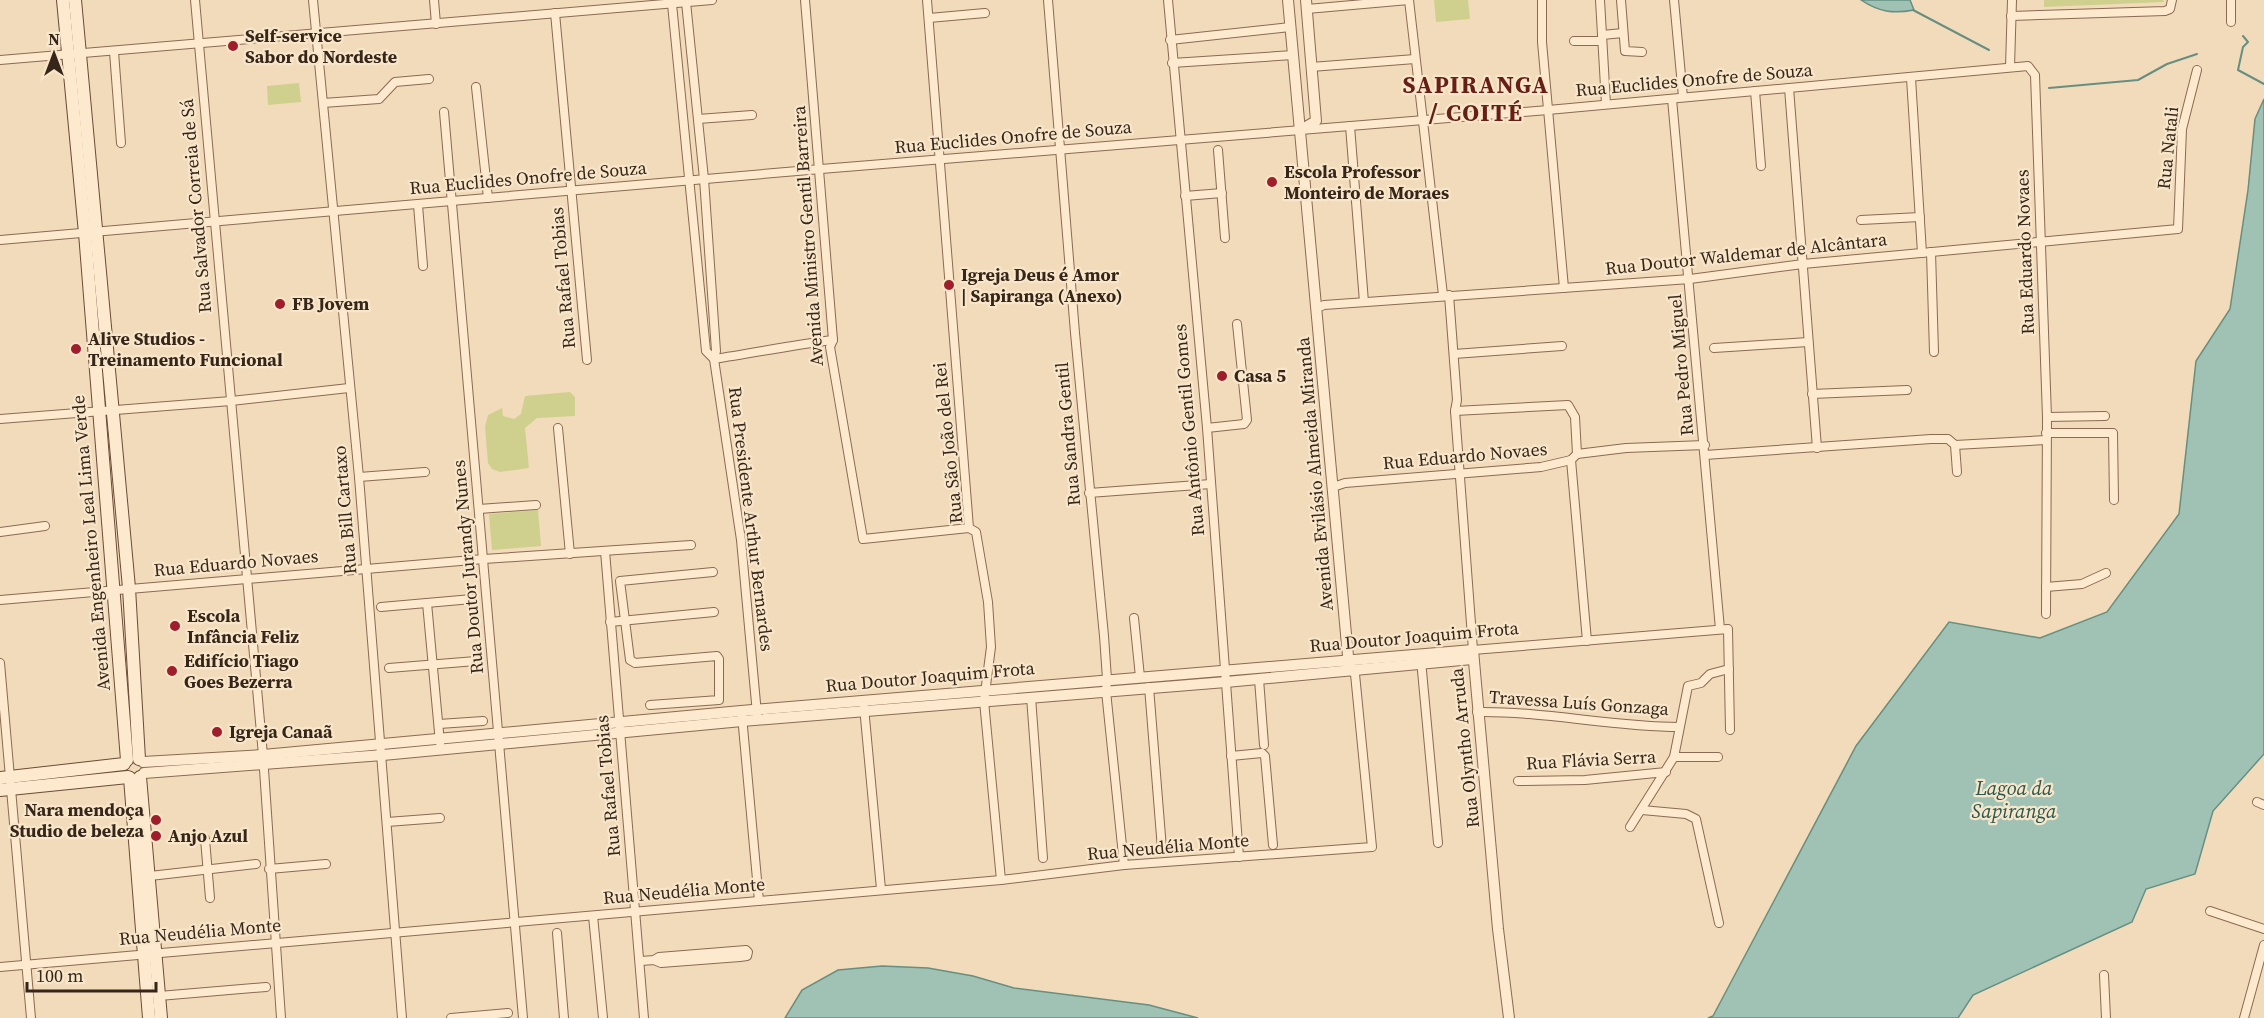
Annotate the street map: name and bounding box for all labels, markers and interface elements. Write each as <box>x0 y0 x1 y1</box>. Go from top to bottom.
place label: Self-service Sabor do Nordeste <box>245 23 397 69</box>
north arrow <box>24 24 84 84</box>
text: N <box>48 28 60 50</box>
marker: Self-service Sabor do Nordeste <box>226 39 240 53</box>
street label: Rua Euclides Onofre de Souza <box>1574 57 1814 102</box>
district label: SAPIRANGA / COITÉ <box>1402 68 1550 129</box>
street label: Rua Salvador Correia de Sá <box>174 97 217 314</box>
street label: Avenida Ministro Gentil Barreira <box>786 104 829 367</box>
street label: Rua Natali <box>2151 105 2184 191</box>
street label: Rua Euclides Onofre de Souza <box>893 114 1133 159</box>
street label: Rua Euclides Onofre de Souza <box>408 155 648 200</box>
place label: Escola Professor Monteiro de Moraes <box>1284 159 1449 205</box>
street label: Rua Eduardo Novaes <box>2009 169 2040 335</box>
marker: Escola Professor Monteiro de Moraes <box>1265 175 1279 189</box>
street label: Rua Rafael Tobias <box>544 206 581 350</box>
street label: Rua Doutor Waldemar de Alcântara <box>1604 226 1889 281</box>
place label: Igreja Deus é Amor | Sapiranga (Anexo) <box>961 262 1122 308</box>
marker: Igreja Deus é Amor | Sapiranga (Anexo) <box>942 278 956 292</box>
place label: FB Jovem <box>292 291 369 316</box>
street label: Rua Pedro Miguel <box>1662 293 1699 437</box>
marker: FB Jovem <box>273 297 287 311</box>
street label: Rua Antônio Gentil Gomes <box>1167 323 1210 537</box>
place label: Alive Studios - Treinamento Funcional <box>88 326 283 372</box>
street label: Avenida Evilásio Almeida Miranda <box>1290 335 1339 612</box>
marker: Alive Studios - Treinamento Funcional <box>69 342 83 356</box>
street label: Rua São João del Rei <box>927 361 968 525</box>
street label: Rua Sandra Gentil <box>1049 361 1086 507</box>
place label: Casa 5 <box>1234 363 1286 388</box>
marker: Casa 5 <box>1215 369 1229 383</box>
street label: Rua Presidente Arthur Bernardes <box>723 385 780 653</box>
street label: Avenida Engenheiro Leal Lima Verde <box>65 394 116 692</box>
street label: Rua Eduardo Novaes <box>1381 436 1549 475</box>
street label: Rua Bill Cartaxo <box>326 444 363 576</box>
street label: Rua Doutor Jurandy Nunes <box>446 459 489 675</box>
street label: Rua Eduardo Novaes <box>152 543 320 582</box>
place label: Escola Infância Feliz <box>187 603 300 649</box>
street label: Rua Doutor Joaquim Frota <box>1308 615 1520 658</box>
marker: Escola Infância Feliz <box>168 619 182 633</box>
place label: Edifício Tiago Goes Bezerra <box>184 648 299 694</box>
street label: Rua Doutor Joaquim Frota <box>824 655 1036 698</box>
marker: Edifício Tiago Goes Bezerra <box>165 664 179 678</box>
street label: Rua Olyntho Arruda <box>1444 666 1485 829</box>
street label: Travessa Luís Gonzaga <box>1488 684 1671 721</box>
street label: Rua Rafael Tobias <box>589 714 626 858</box>
place label: Igreja Canaã <box>229 719 333 744</box>
marker: Igreja Canaã <box>210 725 224 739</box>
street label: Rua Flávia Serra <box>1525 744 1657 775</box>
water label: Lagoa da Sapiranga <box>1971 774 2057 825</box>
place label: Nara mendoça Studio de beleza <box>10 797 144 843</box>
marker: Nara mendoça Studio de beleza <box>149 813 163 827</box>
place label: Anjo Azul <box>168 823 248 848</box>
street label: Rua Neudélia Monte <box>1086 827 1250 866</box>
marker: Anjo Azul <box>149 829 163 843</box>
street label: Rua Neudélia Monte <box>602 871 766 910</box>
street label: Rua Neudélia Monte <box>118 912 282 951</box>
scale bar <box>27 955 156 993</box>
text: 100 m <box>36 963 83 988</box>

